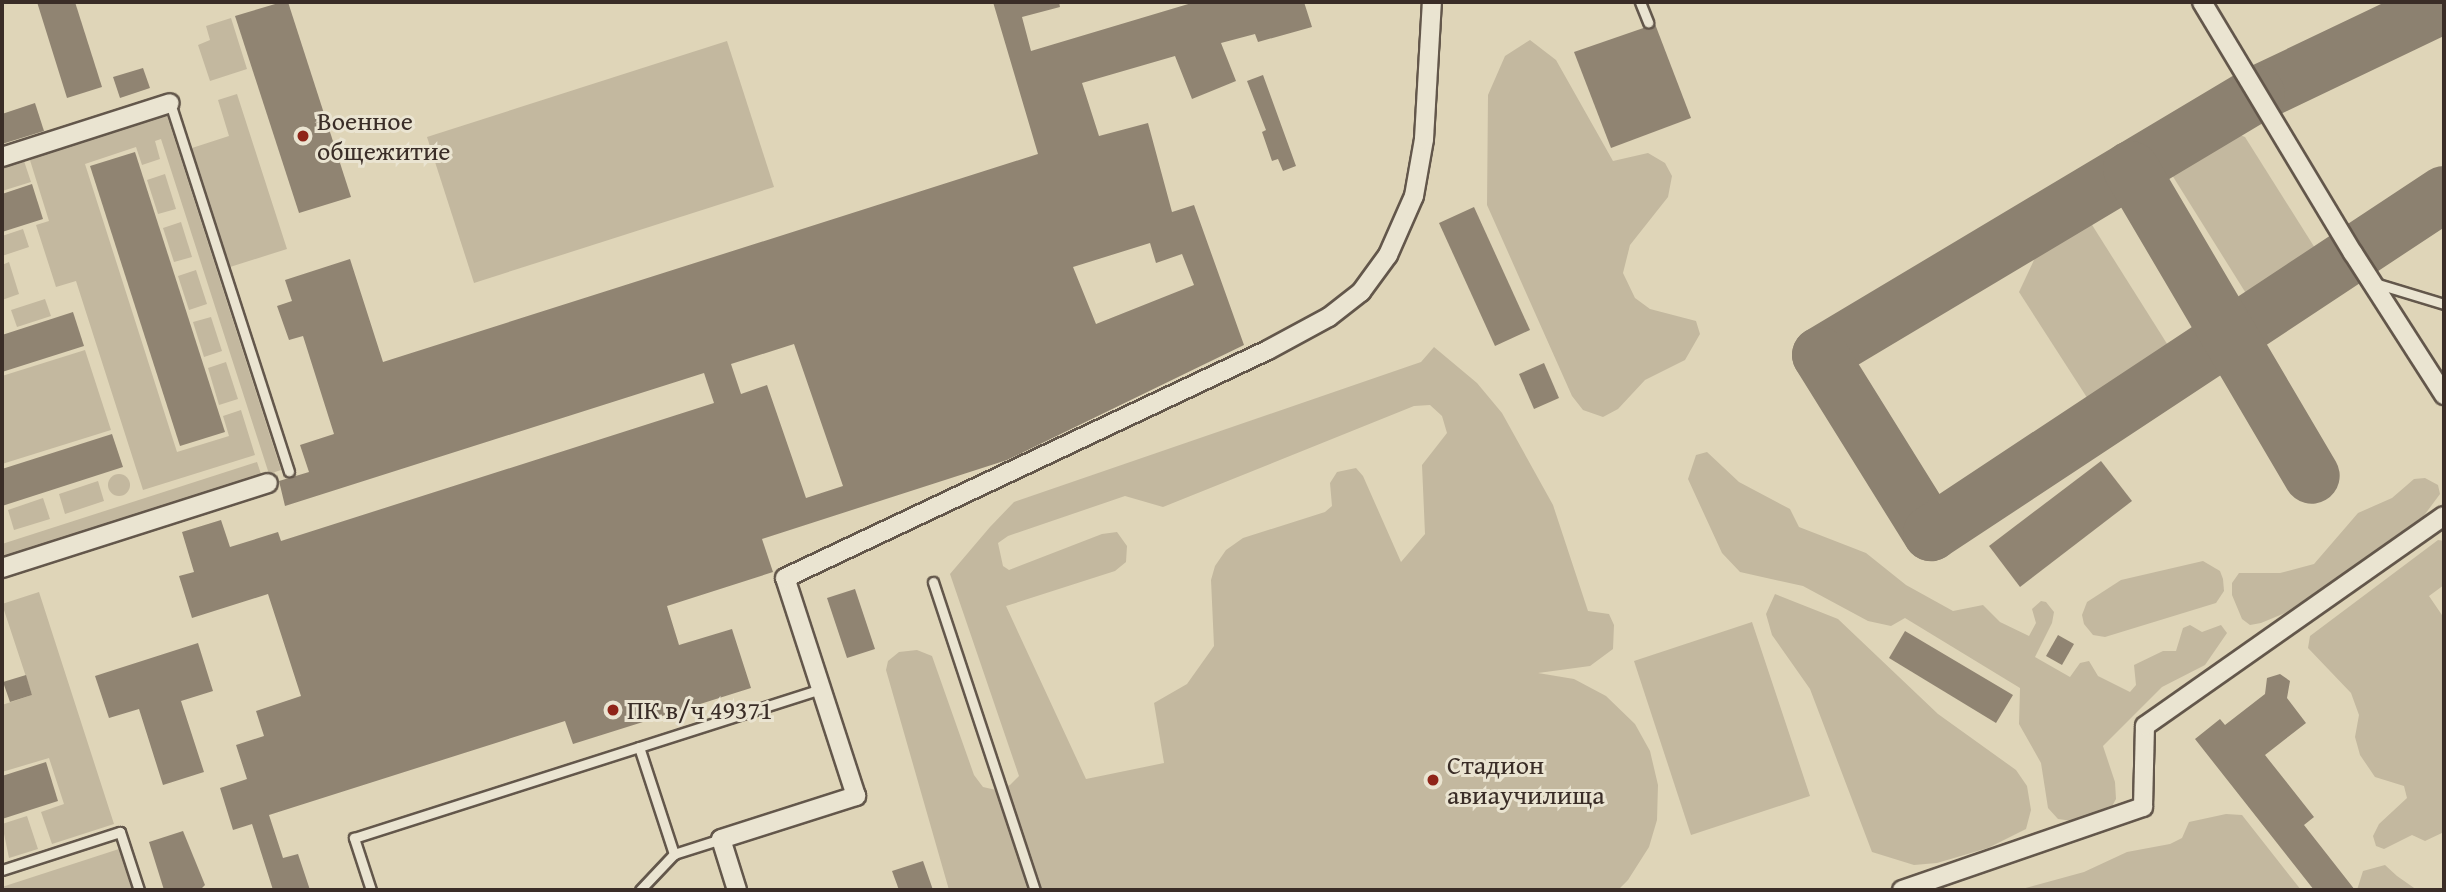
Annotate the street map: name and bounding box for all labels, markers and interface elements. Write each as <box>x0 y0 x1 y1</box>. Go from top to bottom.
place label: Военное общежитие <box>317 105 451 166</box>
marker: Военное общежитие <box>295 128 311 144</box>
place label: ПК в/ч 49371 <box>627 694 773 726</box>
marker: ПК в/ч 49371 <box>605 702 621 718</box>
place label: Стадион авиаучилища <box>1447 749 1605 810</box>
marker: Стадион авиаучилища <box>1425 772 1441 788</box>

